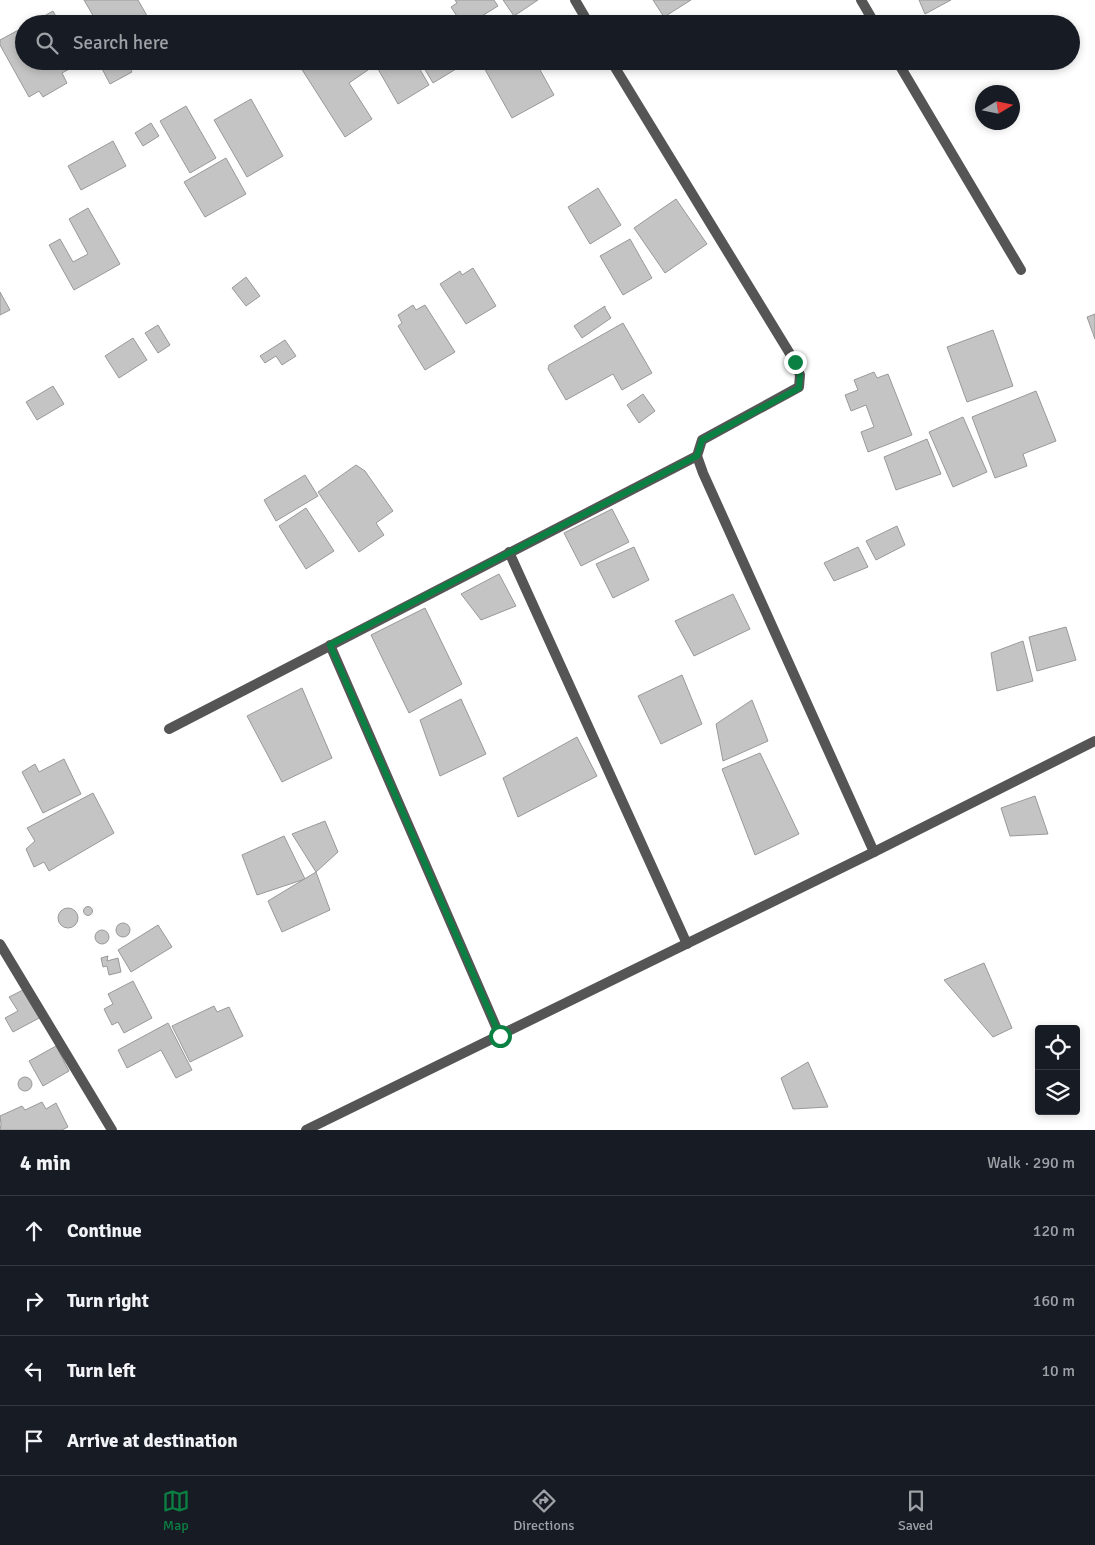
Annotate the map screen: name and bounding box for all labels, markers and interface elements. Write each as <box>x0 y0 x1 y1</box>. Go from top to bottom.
search box <box>15 15 1080 70</box>
icon: search <box>33 29 61 57</box>
text: Search here <box>73 31 169 55</box>
north arrow <box>975 85 1020 130</box>
route end <box>784 351 807 374</box>
route start <box>489 1025 512 1048</box>
map controls <box>1035 1025 1080 1115</box>
button: locate <box>1035 1025 1080 1070</box>
button: layers <box>1035 1070 1080 1115</box>
text: 4 min <box>20 1150 71 1176</box>
text: Walk · 290 m <box>987 1153 1075 1173</box>
icon: ahead <box>20 1217 48 1245</box>
text: Continue <box>67 1219 142 1243</box>
text: 120 m <box>1033 1221 1075 1241</box>
icon: right <box>20 1287 48 1315</box>
text: Turn right <box>67 1289 149 1313</box>
text: 160 m <box>1033 1291 1075 1311</box>
icon: left <box>20 1357 48 1385</box>
text: Turn left <box>67 1359 136 1383</box>
text: 10 m <box>1041 1361 1075 1381</box>
icon: arrive <box>20 1427 48 1455</box>
text: Arrive at destination <box>67 1429 238 1453</box>
tab: Map <box>162 1487 190 1534</box>
tab: Directions <box>513 1487 574 1534</box>
tab: Saved <box>898 1487 933 1534</box>

